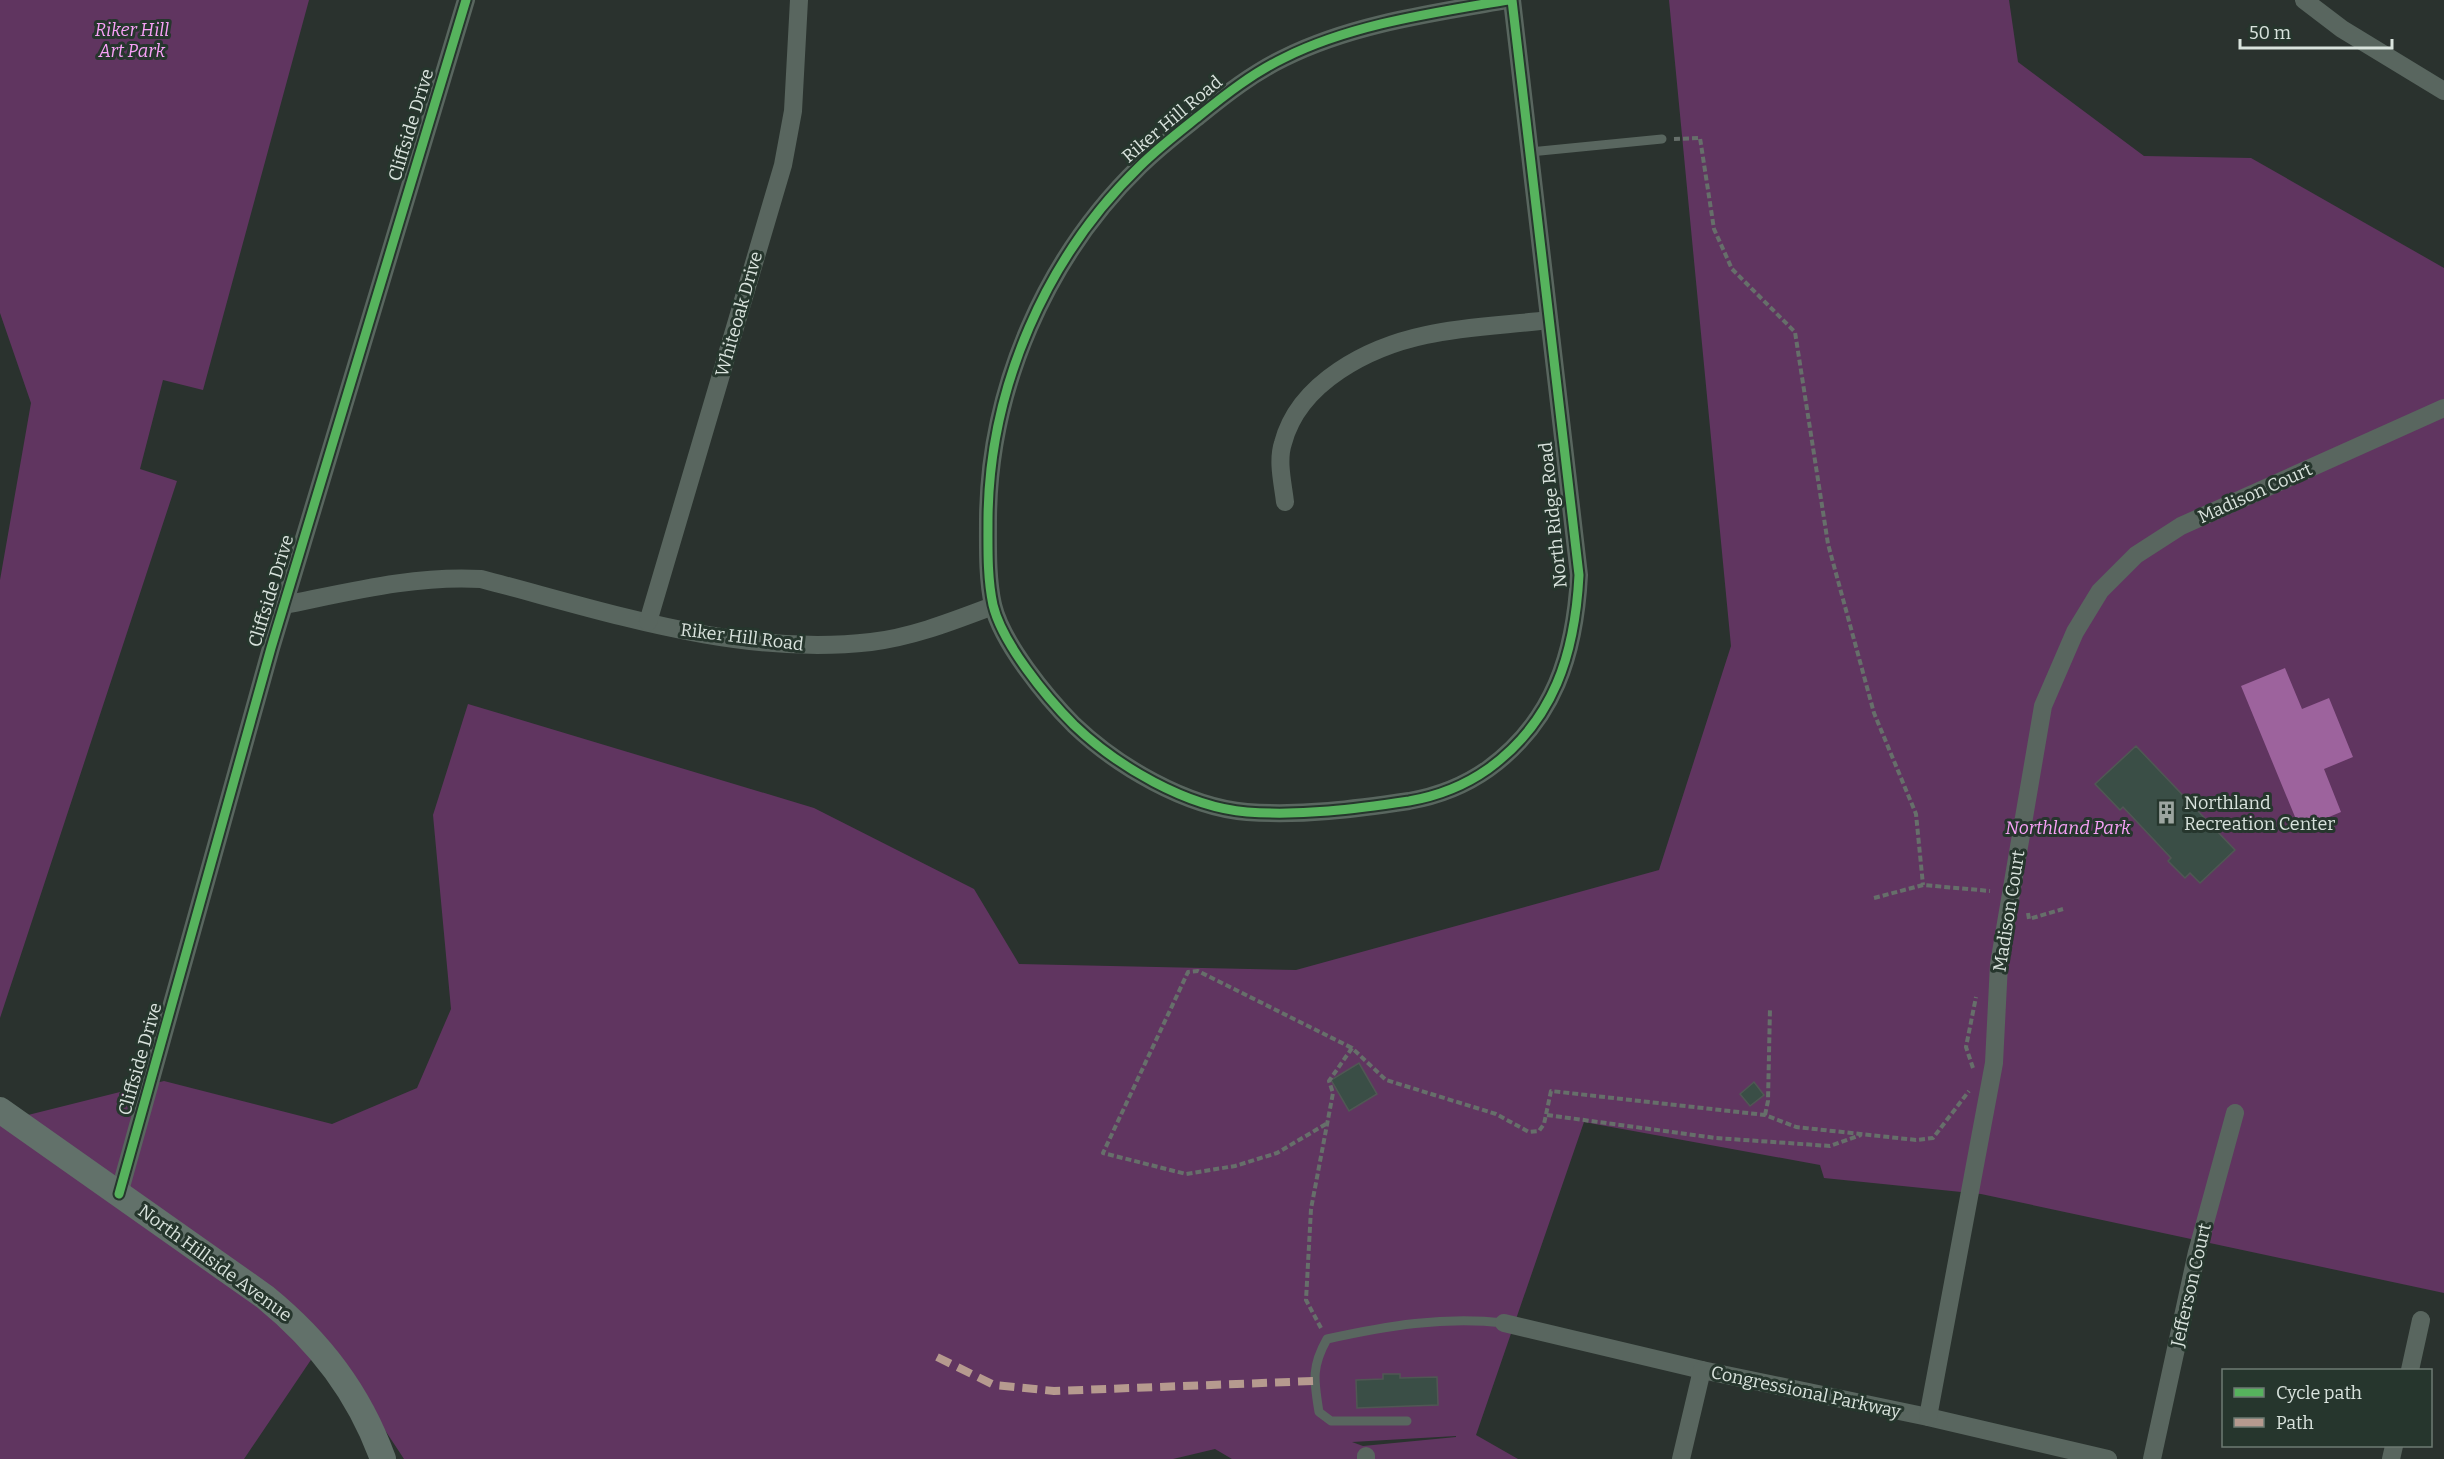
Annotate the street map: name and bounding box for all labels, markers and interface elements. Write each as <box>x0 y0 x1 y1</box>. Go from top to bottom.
scale bar <box>2240 12 2392 50</box>
park label: Riker Hill Art Park <box>95 19 169 62</box>
text: 50 m <box>2249 22 2291 44</box>
street label: Cliffside Drive <box>383 66 439 184</box>
street label: Riker Hill Road <box>1117 71 1227 167</box>
street label: Whiteoak Drive <box>711 249 767 379</box>
street label: North Ridge Road <box>1534 441 1572 589</box>
street label: Madison Court <box>2194 458 2316 528</box>
street label: Cliffside Drive <box>243 532 299 650</box>
street label: Riker Hill Road <box>679 619 805 656</box>
place label: Northland Recreation Center <box>2184 792 2335 835</box>
building icon: Northland Recreation Center <box>2153 800 2179 826</box>
park label: Northland Park <box>2005 817 2131 839</box>
street label: Madison Court <box>1989 848 2030 973</box>
street label: Cliffside Drive <box>113 1000 167 1118</box>
street label: North Hillside Avenue <box>134 1200 296 1326</box>
street label: Jefferson Court <box>2166 1221 2216 1350</box>
street label: Congressional Parkway <box>1709 1361 1903 1423</box>
legend <box>2222 1369 2432 1447</box>
text: Cycle path <box>2276 1382 2362 1404</box>
text: Path <box>2276 1412 2314 1434</box>

